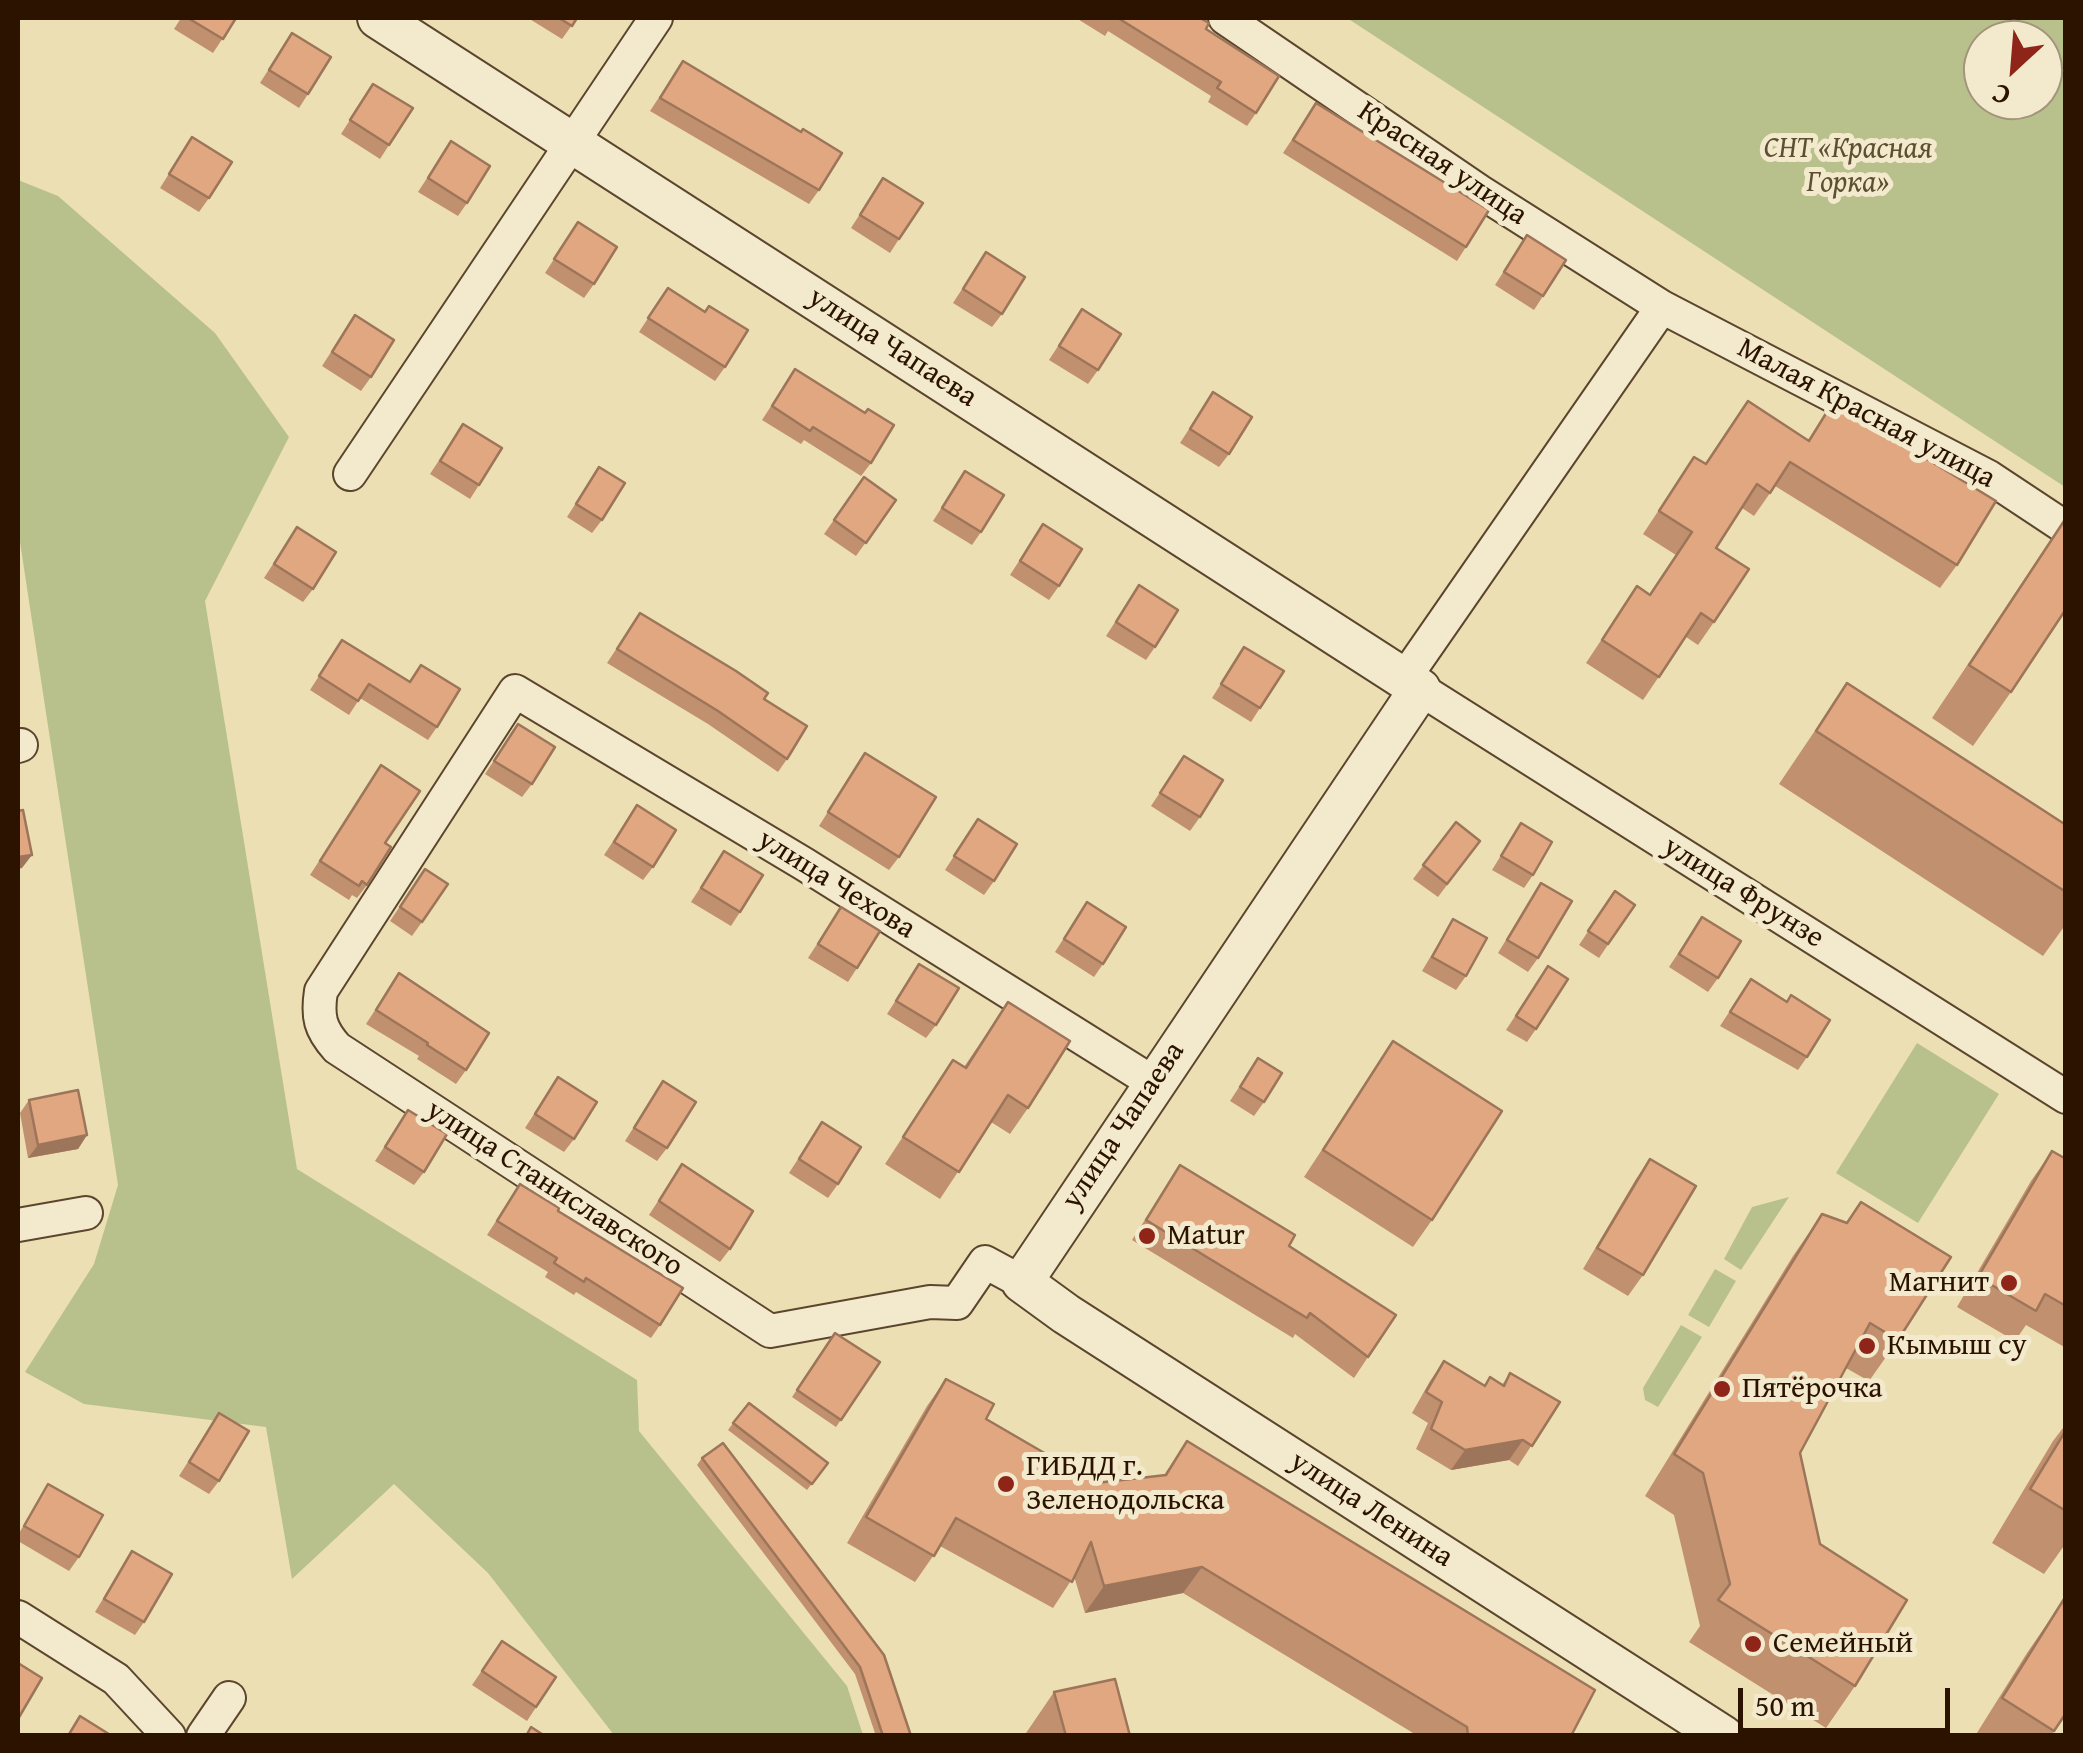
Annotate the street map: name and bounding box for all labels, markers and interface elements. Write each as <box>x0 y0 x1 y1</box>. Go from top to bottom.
north arrow <box>1963 20 2063 120</box>
text: С <box>1984 74 2017 118</box>
street label: Красная улица <box>1350 94 1534 234</box>
park label: СНТ «Красная Горка» <box>1764 131 1932 202</box>
street label: улица Чапаева <box>801 280 983 416</box>
street label: Малая Красная улица <box>1731 331 2001 497</box>
street label: улица Чехова <box>750 822 922 948</box>
street label: улица Фрунзе <box>1656 829 1830 957</box>
street label: улица Чапаева <box>1055 1035 1193 1217</box>
street label: улица Станиславского <box>419 1092 689 1286</box>
place label: Matur <box>1167 1218 1245 1254</box>
marker: Matur <box>1136 1225 1158 1247</box>
place label: Магнит <box>1889 1265 1989 1301</box>
marker: Магнит <box>1998 1272 2020 1294</box>
place label: Кымыш су <box>1887 1328 2027 1364</box>
marker: Кымыш су <box>1856 1335 1878 1357</box>
place label: Пятёрочка <box>1742 1371 1883 1407</box>
marker: Пятёрочка <box>1711 1378 1733 1400</box>
street label: улица Ленина <box>1283 1444 1459 1576</box>
place label: ГИБДД г. Зеленодольска <box>1026 1449 1224 1520</box>
marker: ГИБДД г. Зеленодольска <box>995 1473 1017 1495</box>
place label: Семейный <box>1773 1626 1913 1662</box>
marker: Семейный <box>1742 1633 1764 1655</box>
scale bar <box>1743 1668 1956 1730</box>
text: 50 m <box>1755 1683 1815 1727</box>

